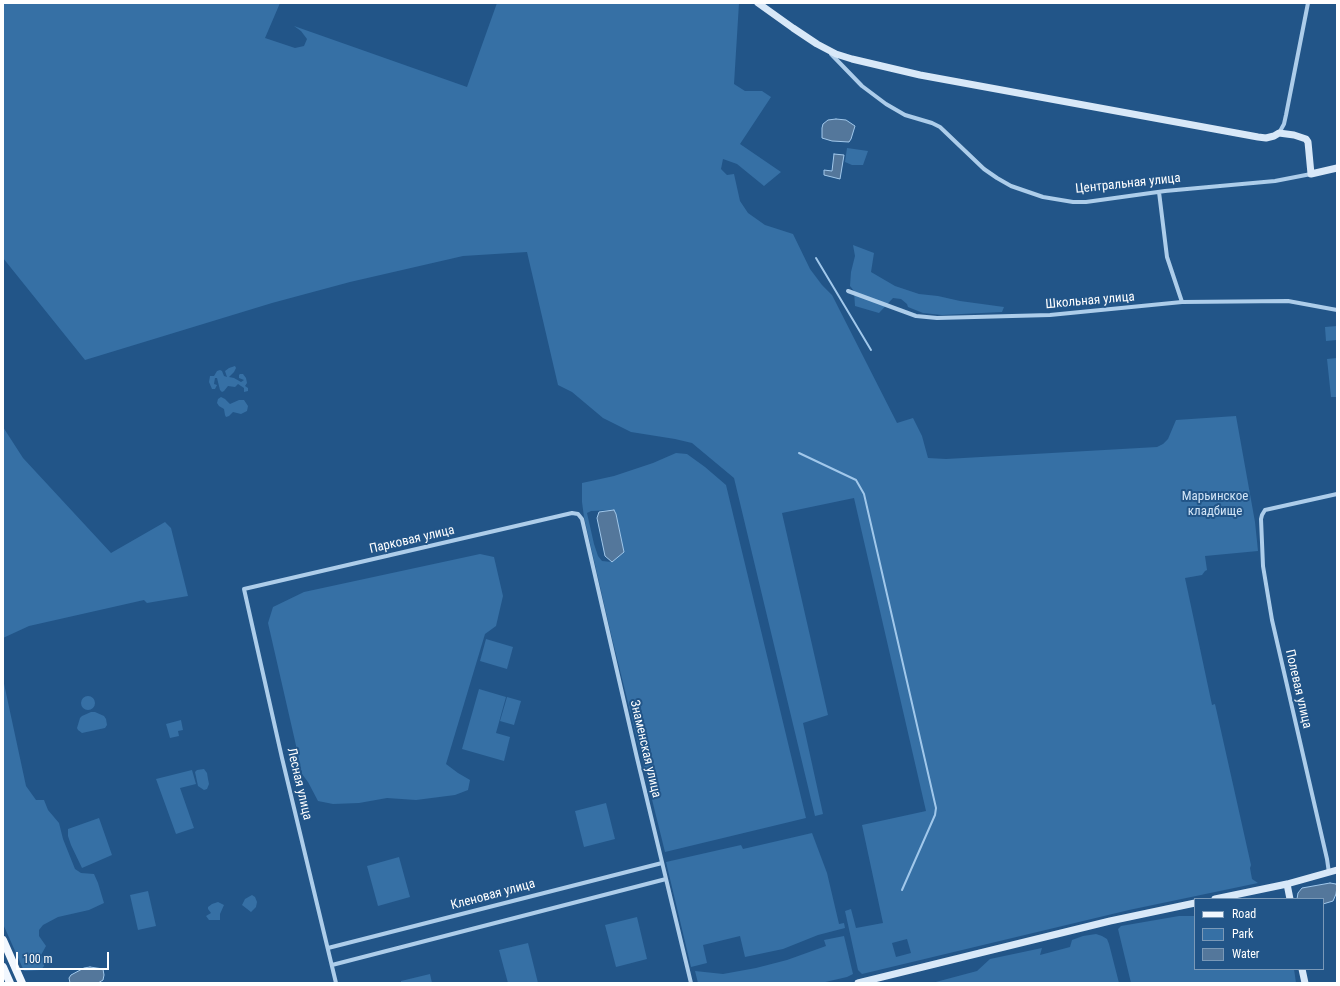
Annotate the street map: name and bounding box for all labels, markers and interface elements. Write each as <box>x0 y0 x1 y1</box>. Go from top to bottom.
street label: Центральная улица <box>1075 171 1181 197</box>
street label: Школьная улица <box>1045 289 1135 313</box>
park label: Марьинское кладбище <box>1182 489 1248 520</box>
street label: Парковая улица <box>368 523 456 557</box>
street label: Полевая улица <box>1281 648 1315 730</box>
street label: Знаменская улица <box>626 699 664 799</box>
street label: Лесная улица <box>283 746 315 822</box>
street label: Кленовая улица <box>449 876 537 914</box>
legend <box>1194 898 1324 970</box>
text: Road <box>1232 907 1256 921</box>
text: Park <box>1232 927 1253 941</box>
scale bar <box>18 944 111 970</box>
text: Water <box>1232 947 1260 961</box>
text: 100 m <box>23 952 53 966</box>

